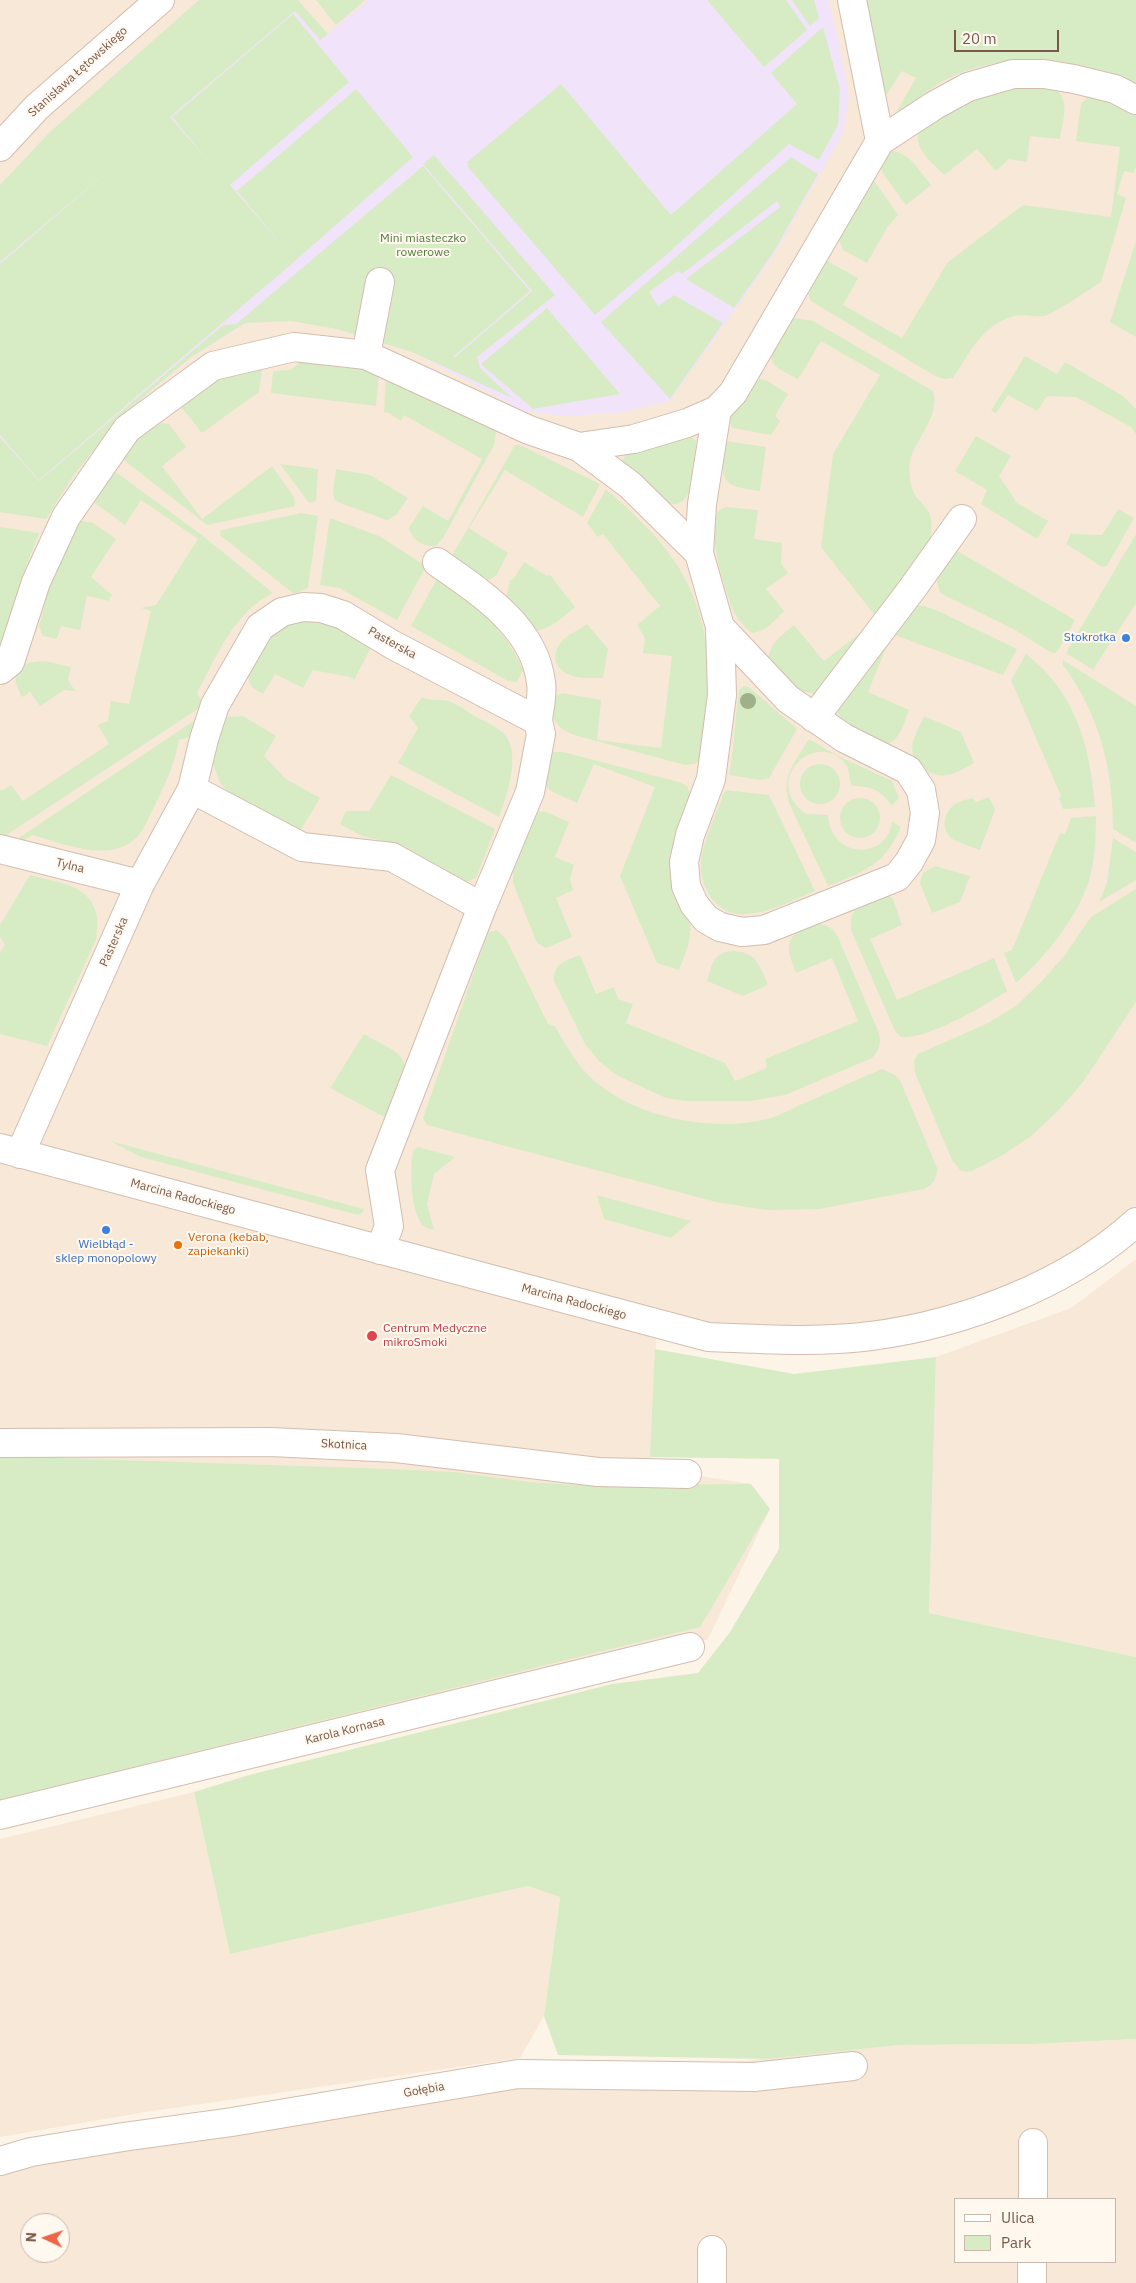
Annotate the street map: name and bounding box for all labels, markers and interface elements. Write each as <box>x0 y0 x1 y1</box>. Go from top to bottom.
scale bar <box>956 20 1061 52</box>
street label: Stanisława Łętowskiego <box>25 24 131 120</box>
text: 20 m <box>962 29 997 48</box>
park label: Mini miasteczko rowerowe <box>380 232 466 260</box>
street label: Pasterska <box>365 624 419 662</box>
place label: Stokrotka <box>1064 631 1116 645</box>
marker: Stokrotka <box>1120 632 1132 644</box>
street label: Tylna <box>54 856 86 876</box>
street label: Pasterska <box>97 915 131 969</box>
street label: Marcina Radockiego <box>129 1176 237 1218</box>
marker: Wielbłąd - sklep monopolowy <box>100 1224 112 1236</box>
place label: Verona (kebab, zapiekanki) <box>188 1231 269 1259</box>
place label: Wielbłąd - sklep monopolowy <box>55 1238 157 1266</box>
marker: Verona (kebab, zapiekanki) <box>172 1239 184 1251</box>
street label: Marcina Radockiego <box>520 1281 628 1323</box>
place label: Centrum Medyczne mikroSmoki <box>383 1322 487 1350</box>
marker: Centrum Medyczne mikroSmoki <box>365 1329 379 1343</box>
street label: Skotnica <box>321 1437 367 1453</box>
street label: Karola Kornasa <box>304 1714 386 1748</box>
street label: Gołębia <box>402 2079 446 2101</box>
legend <box>954 2198 1116 2263</box>
text: Ulica <box>1001 2208 1035 2227</box>
north arrow <box>20 2213 70 2263</box>
text: N <box>22 2232 40 2243</box>
text: Park <box>1001 2233 1031 2252</box>

